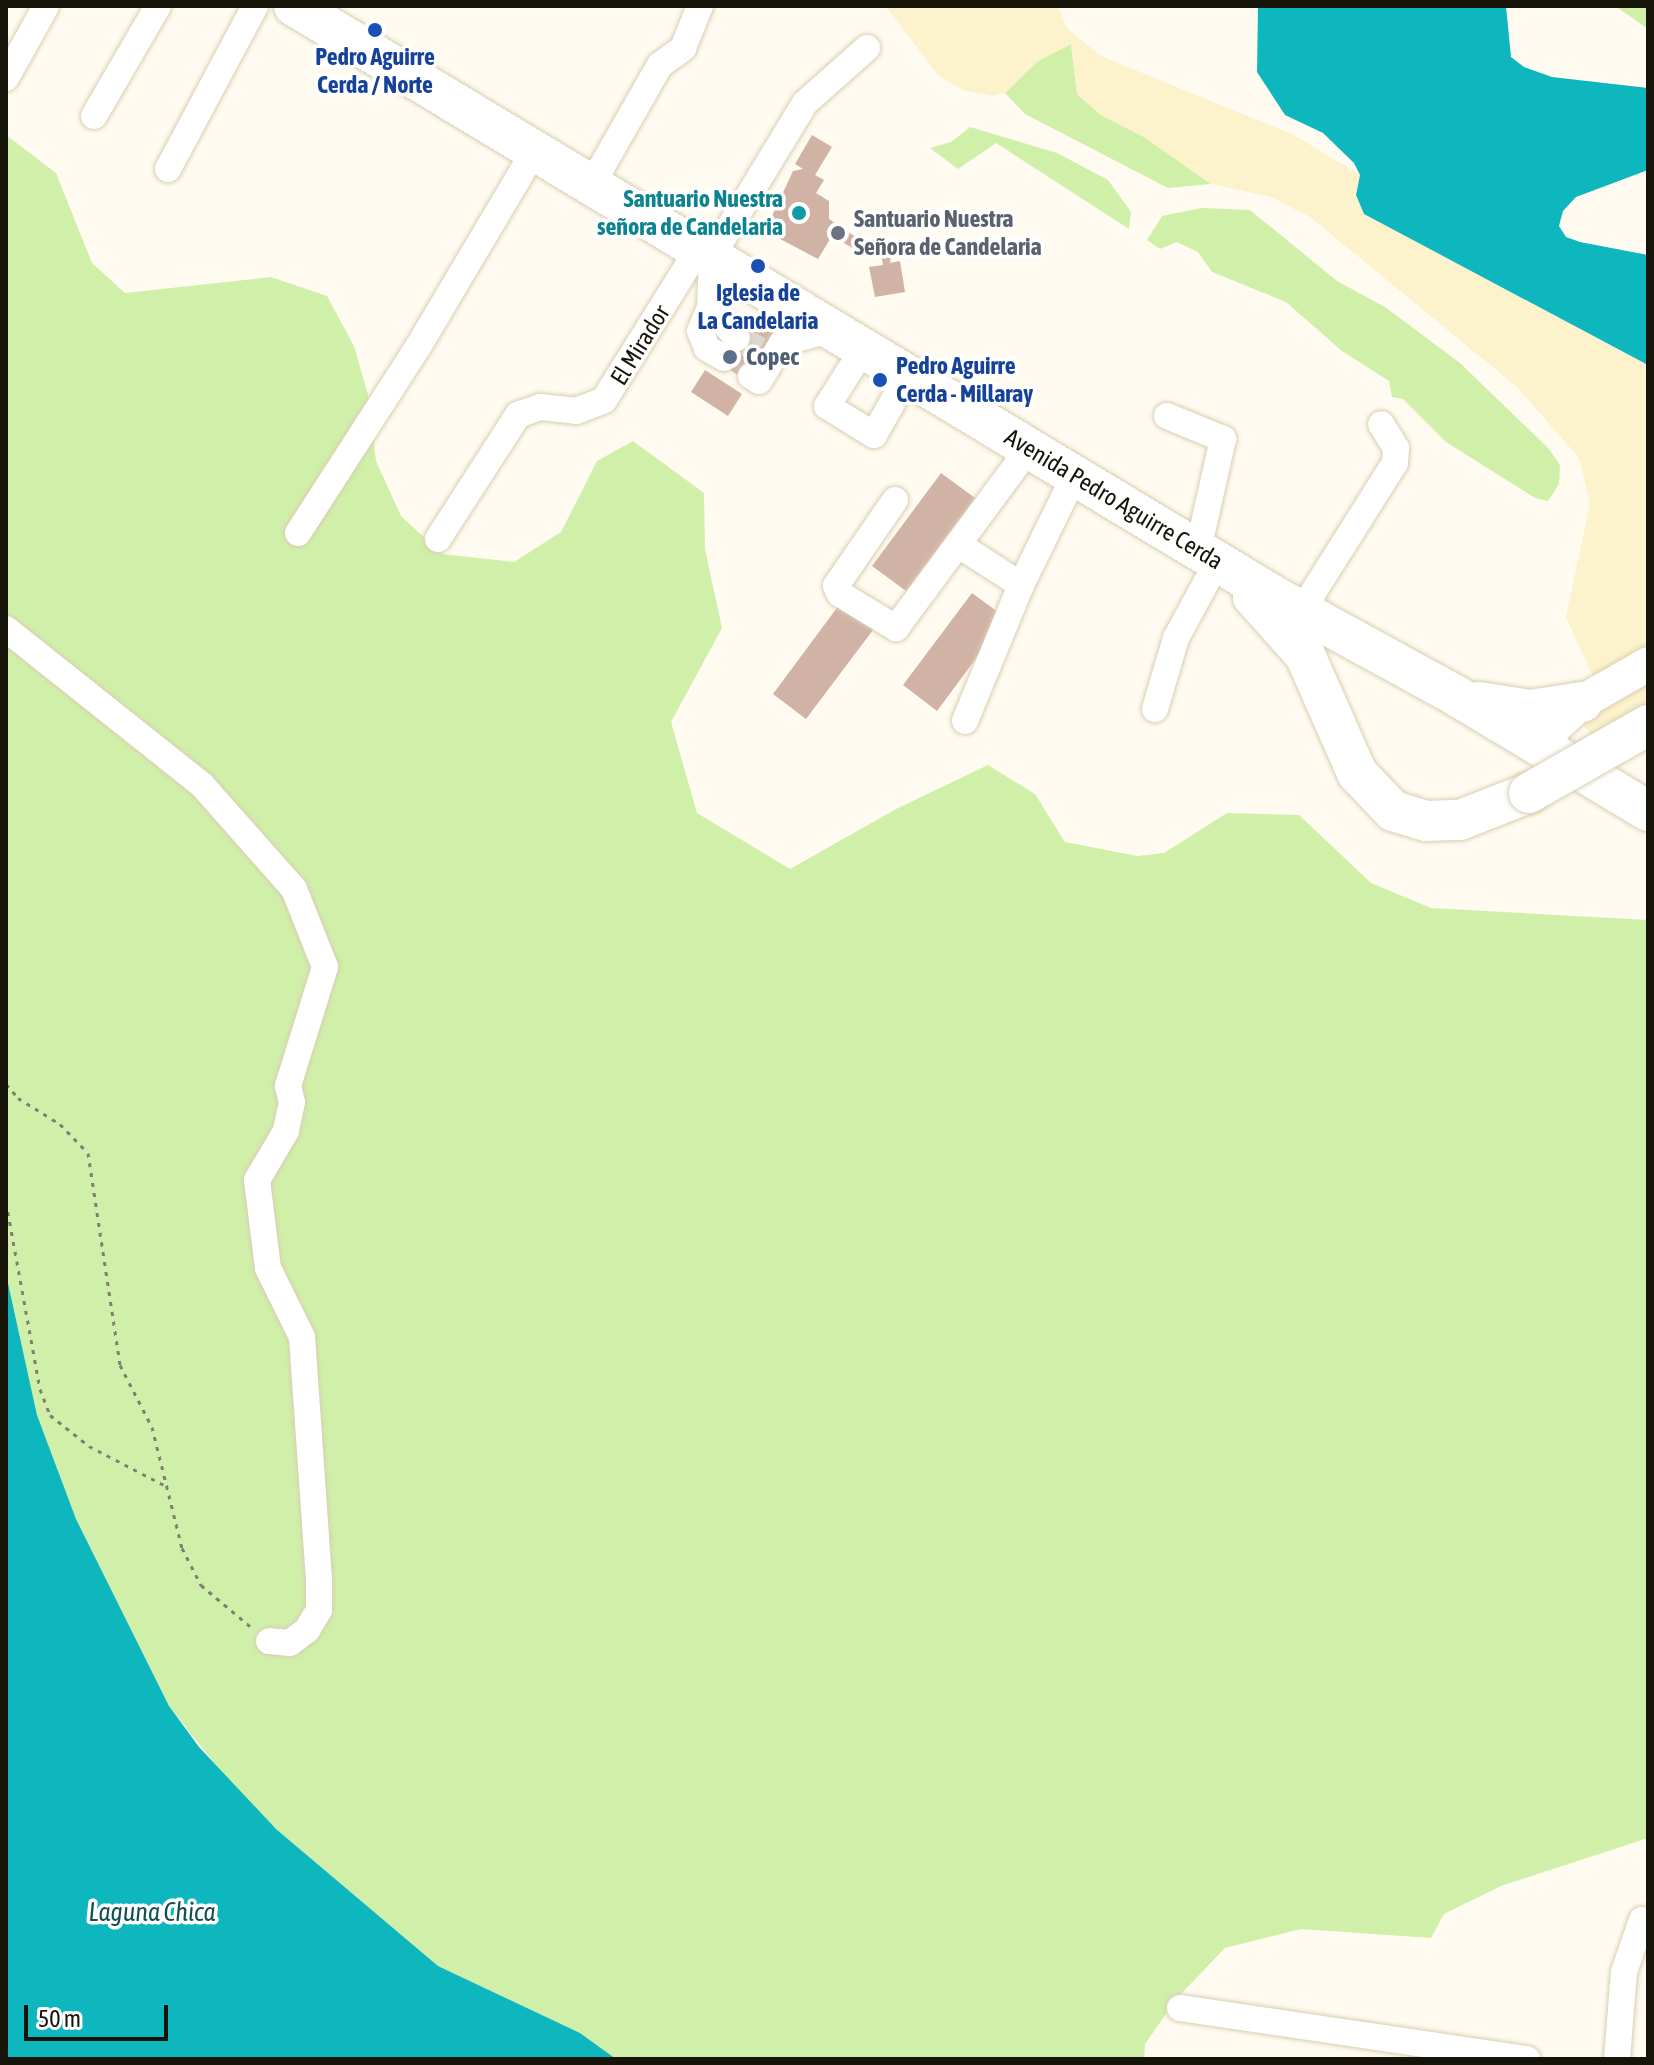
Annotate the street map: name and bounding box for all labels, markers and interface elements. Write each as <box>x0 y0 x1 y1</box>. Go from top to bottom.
marker: Pedro Aguirre Cerda / Norte <box>366 21 384 39</box>
place label: Pedro Aguirre Cerda / Norte <box>315 43 435 99</box>
place label: Santuario Nuestra señora de Candelaria <box>597 185 783 241</box>
marker: Santuario Nuestra señora de Candelaria <box>790 204 808 222</box>
place label: Santuario Nuestra Señora de Candelaria <box>854 205 1042 261</box>
marker: Santuario Nuestra Señora de Candelaria <box>829 224 847 242</box>
marker: Iglesia de La Candelaria <box>749 257 767 275</box>
place label: Iglesia de La Candelaria <box>698 279 818 335</box>
street label: El Mirador <box>604 300 676 390</box>
place label: Copec <box>746 343 799 371</box>
marker: Copec <box>721 348 739 366</box>
place label: Pedro Aguirre Cerda - Millaray <box>896 352 1033 408</box>
marker: Pedro Aguirre Cerda - Millaray <box>871 371 889 389</box>
street label: Avenida Pedro Aguirre Cerda <box>1000 422 1228 576</box>
water label: Laguna Chica <box>88 1897 216 1929</box>
scale bar <box>28 1989 172 2039</box>
text: 50 m <box>38 2005 81 2032</box>

